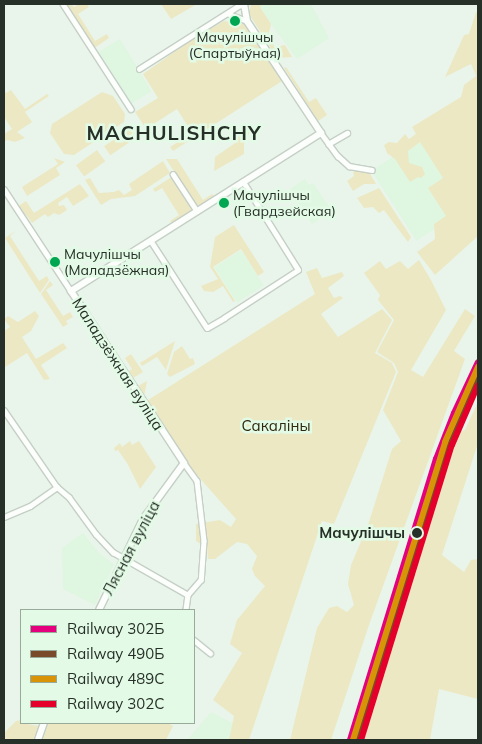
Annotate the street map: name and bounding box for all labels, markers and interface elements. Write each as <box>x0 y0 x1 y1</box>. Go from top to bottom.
marker: Мачулішчы (Спартыўная) <box>230 16 240 26</box>
place label: Мачулішчы (Спартыўная) <box>189 29 281 62</box>
district label: MACHULISHCHY <box>85 120 263 144</box>
place label: Мачулішчы (Гвардзейская) <box>233 187 336 220</box>
marker: Мачулішчы (Гвардзейская) <box>219 198 229 208</box>
place label: Мачулішчы (Маладзёжная) <box>64 246 170 278</box>
marker: Мачулішчы (Маладзёжная) <box>50 257 60 267</box>
street label: Маладзёжная вуліца <box>68 294 168 434</box>
park label: Сакаліны <box>241 417 311 435</box>
street label: Лясная вуліца <box>99 498 163 598</box>
place label: Мачулішчы <box>319 524 405 542</box>
marker: Мачулішчы <box>409 525 425 541</box>
legend <box>20 609 195 724</box>
text: Railway 302Б <box>67 619 164 638</box>
text: Railway 490Б <box>67 644 164 663</box>
text: Railway 489С <box>67 669 164 688</box>
text: Railway 302С <box>67 694 164 713</box>

